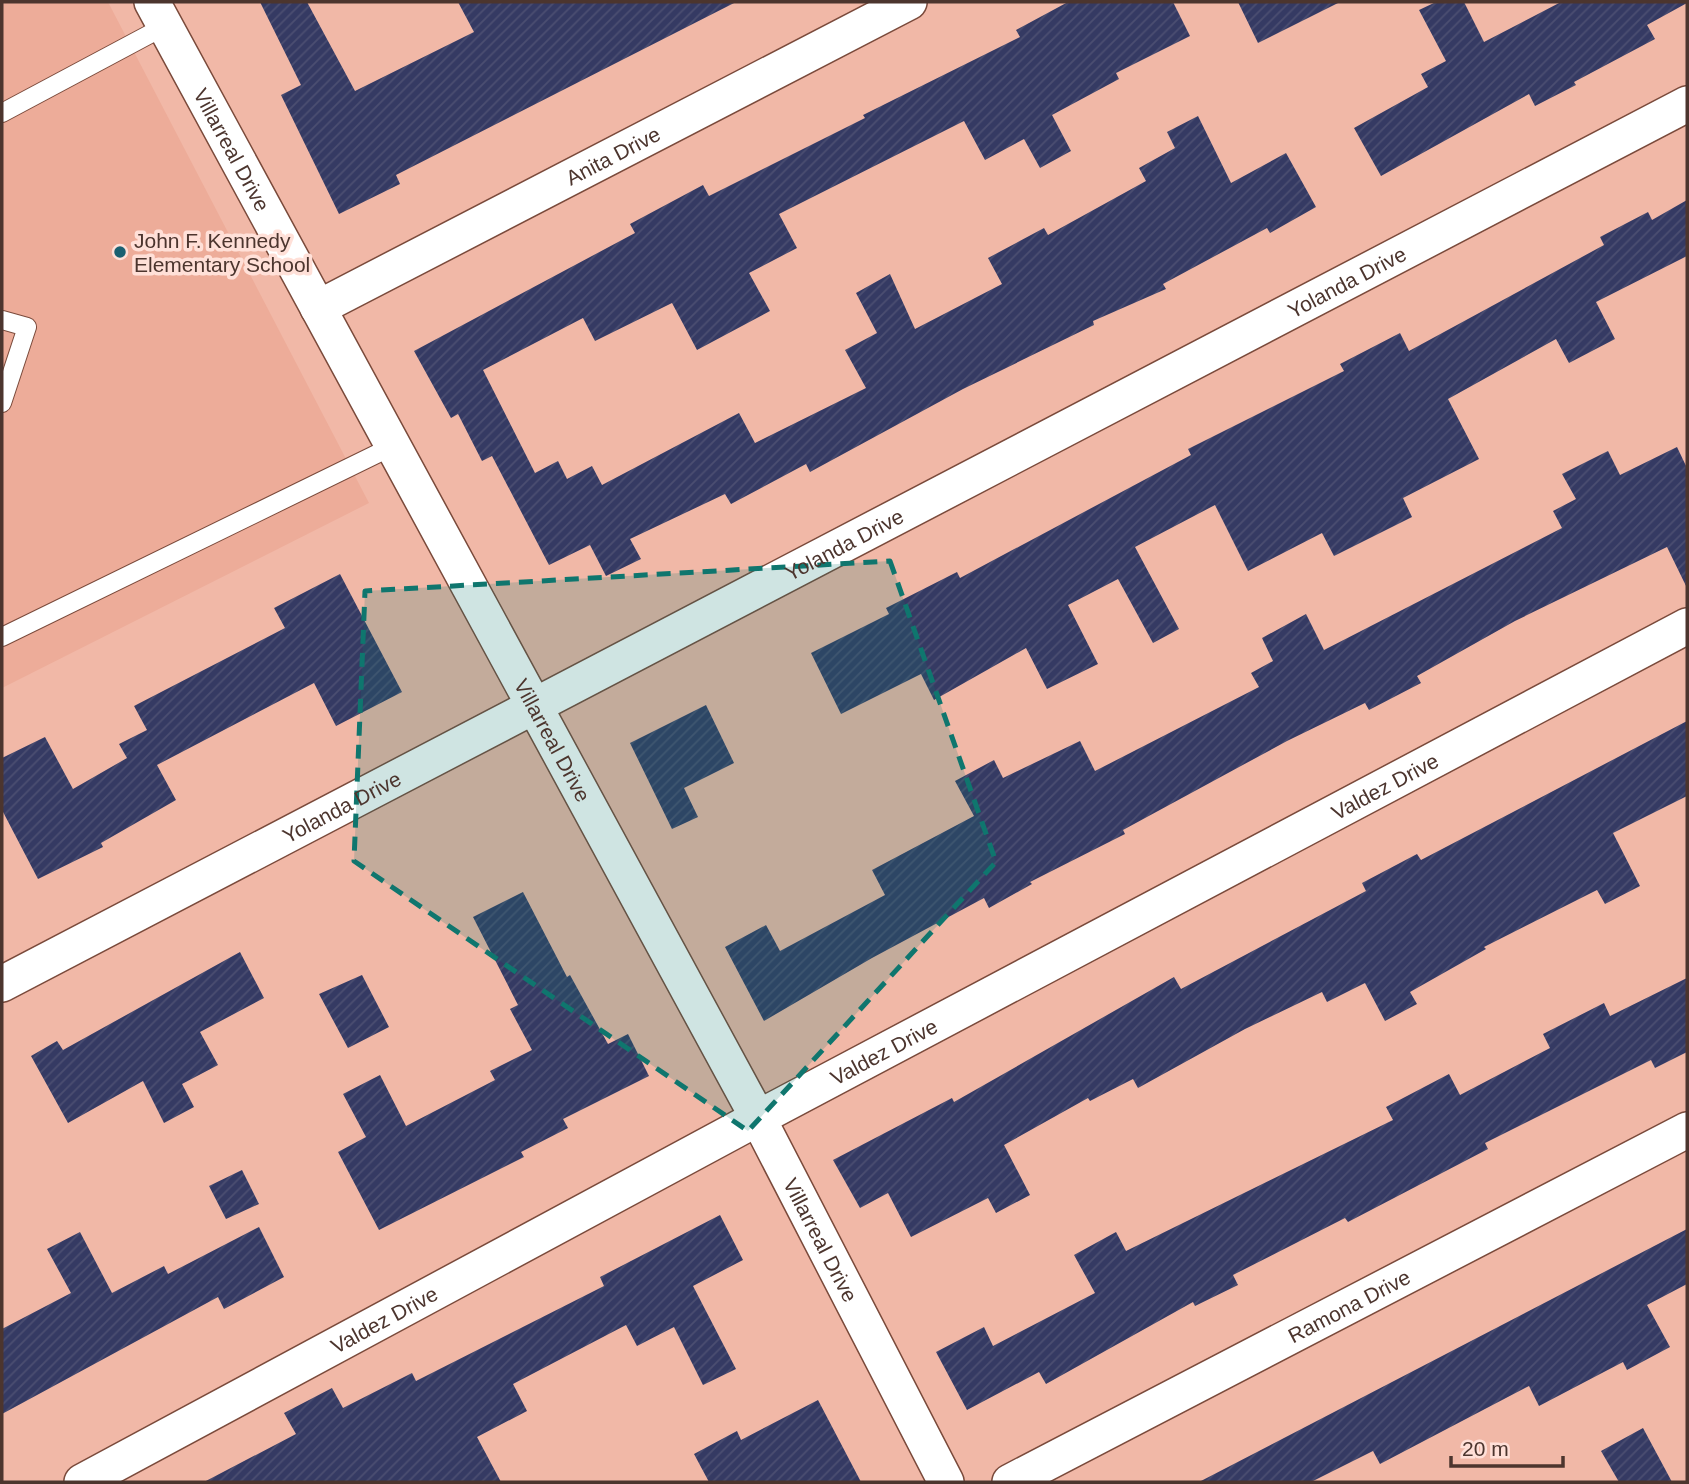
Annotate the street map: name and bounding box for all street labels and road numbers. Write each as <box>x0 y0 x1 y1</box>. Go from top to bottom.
street label: Villarreal Drive <box>190 84 275 215</box>
street label: Anita Drive <box>562 122 664 189</box>
street label: Yolanda Drive <box>1284 241 1410 322</box>
street label: Yolanda Drive <box>781 504 907 585</box>
street label: Villarreal Drive <box>510 675 595 806</box>
street label: Valdez Drive <box>1327 748 1442 824</box>
street label: Yolanda Drive <box>279 766 404 847</box>
street label: Valdez Drive <box>826 1014 941 1089</box>
street label: Villarreal Drive <box>779 1174 862 1306</box>
street label: Ramona Drive <box>1284 1265 1414 1347</box>
street label: Valdez Drive <box>327 1281 441 1357</box>

